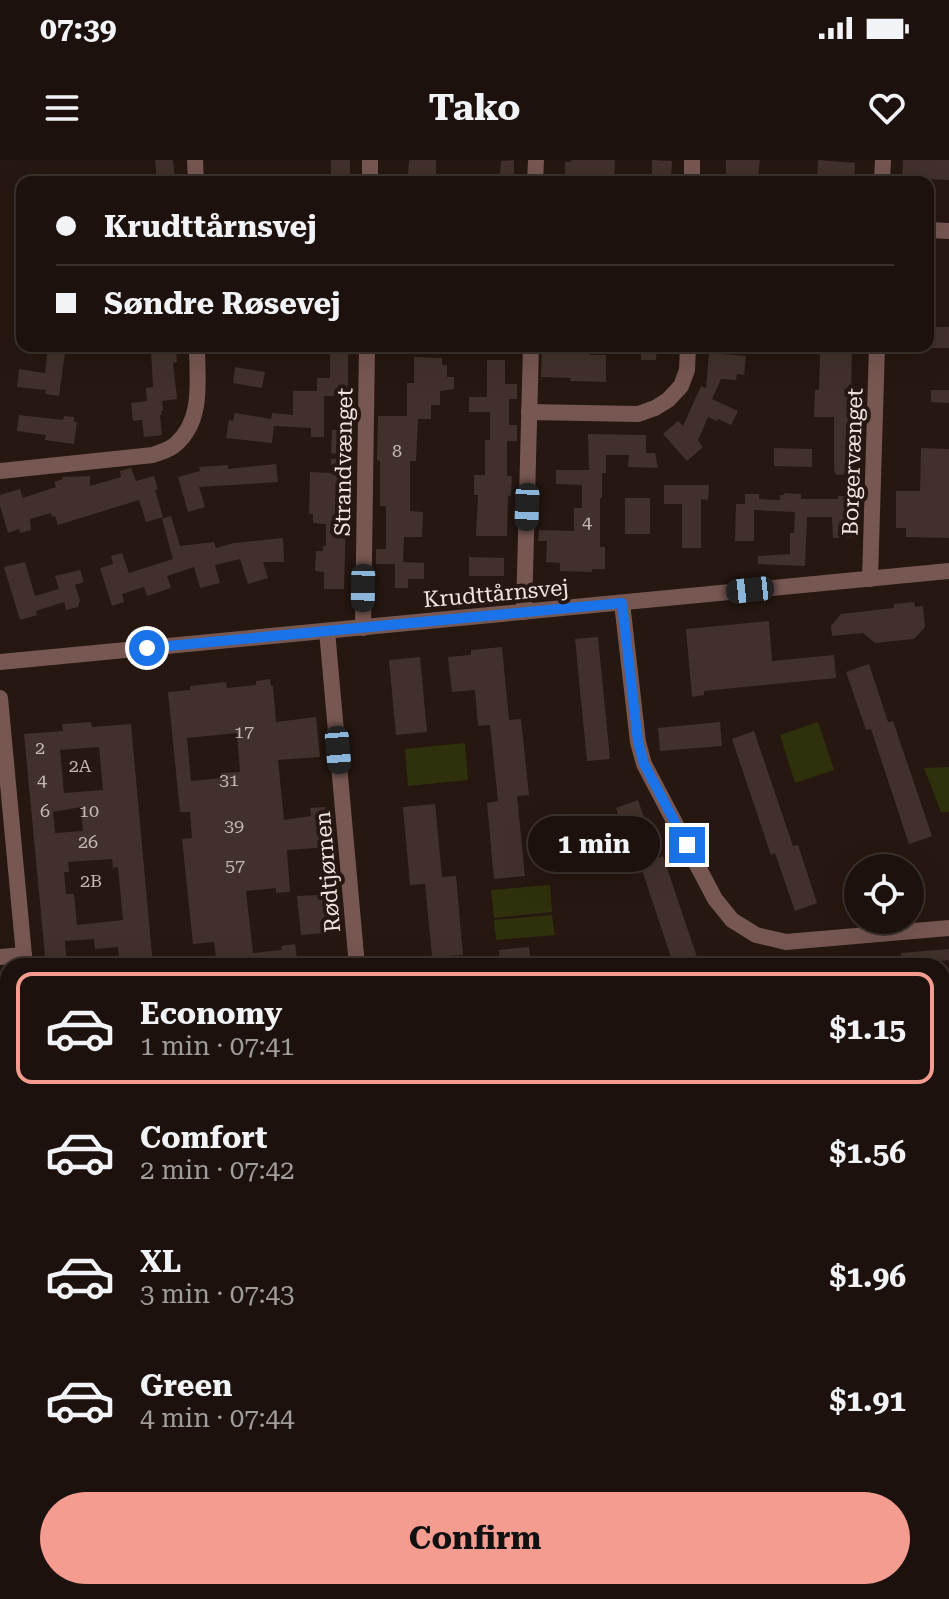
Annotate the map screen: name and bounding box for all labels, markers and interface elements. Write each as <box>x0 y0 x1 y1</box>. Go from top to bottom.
text: 07:39 <box>40 11 117 46</box>
icon: menu <box>40 86 84 130</box>
icon: heart <box>865 86 909 130</box>
text: Tako <box>428 87 521 129</box>
text: Krudttårnsvej <box>104 209 317 244</box>
text: Søndre Røsevej <box>104 286 341 321</box>
street label: Strandvænget <box>330 388 357 536</box>
street label: Borgervænget <box>837 388 868 536</box>
house number: 8 <box>392 440 402 461</box>
car <box>514 483 540 531</box>
house number: 4 <box>582 511 592 532</box>
car <box>351 564 375 612</box>
street label: Krudttårnsvej <box>422 575 570 612</box>
car <box>725 576 775 604</box>
route start <box>129 630 165 666</box>
house number: 17 <box>234 721 254 742</box>
car <box>324 725 352 775</box>
house number: 2 <box>35 737 45 758</box>
house number: 2A <box>69 755 92 776</box>
house number: 4 <box>37 769 47 790</box>
house number: 31 <box>219 769 239 790</box>
house number: 6 <box>40 800 50 821</box>
house number: 10 <box>79 800 99 821</box>
street label: Rødtjørnen <box>310 810 345 933</box>
house number: 39 <box>224 815 244 836</box>
callout: 1 min <box>527 817 659 873</box>
route end <box>669 827 705 863</box>
text: 1 min <box>558 829 630 859</box>
house number: 26 <box>78 831 98 852</box>
map controls <box>844 854 924 934</box>
button: locate <box>844 854 924 934</box>
house number: 57 <box>225 855 245 876</box>
house number: 2B <box>80 870 102 891</box>
icon: car <box>44 992 116 1064</box>
text: Economy <box>140 996 282 1031</box>
text: $1.15 <box>829 1011 906 1046</box>
text: 1 min · 07:41 <box>140 1031 295 1061</box>
icon: car <box>44 1116 116 1188</box>
text: Comfort <box>140 1120 267 1155</box>
text: $1.56 <box>829 1135 906 1170</box>
text: 2 min · 07:42 <box>140 1155 295 1185</box>
icon: car <box>44 1240 116 1312</box>
text: XL <box>140 1244 181 1279</box>
text: $1.96 <box>829 1259 906 1294</box>
text: 3 min · 07:43 <box>140 1279 295 1309</box>
icon: car <box>44 1364 116 1436</box>
text: Green <box>140 1368 232 1403</box>
text: $1.91 <box>829 1383 906 1418</box>
text: 4 min · 07:44 <box>140 1403 295 1433</box>
button: Confirm <box>40 1492 910 1584</box>

